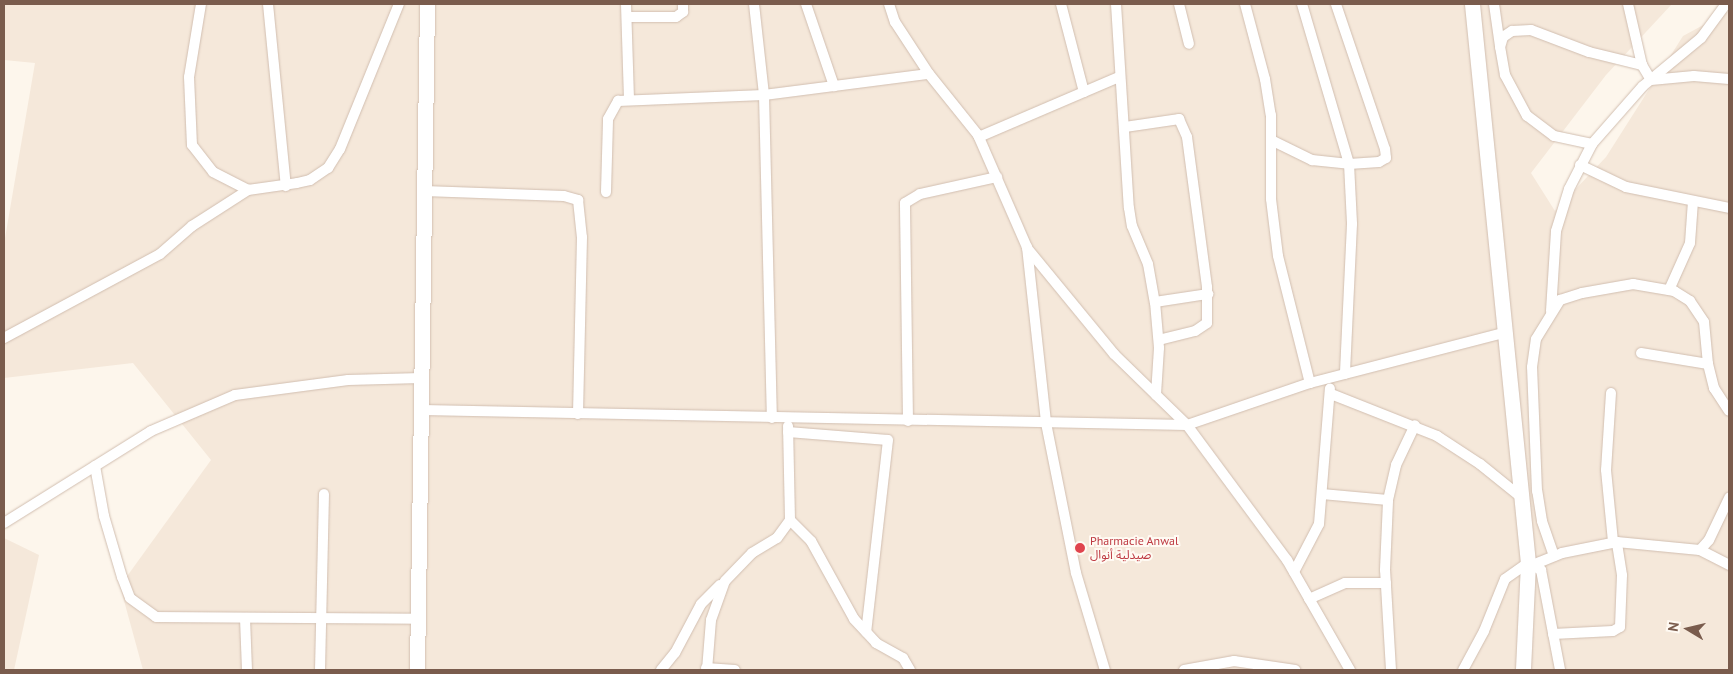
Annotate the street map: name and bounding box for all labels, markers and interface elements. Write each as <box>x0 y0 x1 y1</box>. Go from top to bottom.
place label: Pharmacie Anwal صيدلية أنوال <box>1090 534 1179 562</box>
marker: Pharmacie Anwal صيدلية أنوال <box>1074 542 1086 554</box>
north arrow <box>1663 604 1713 654</box>
text: N <box>1664 621 1683 633</box>

